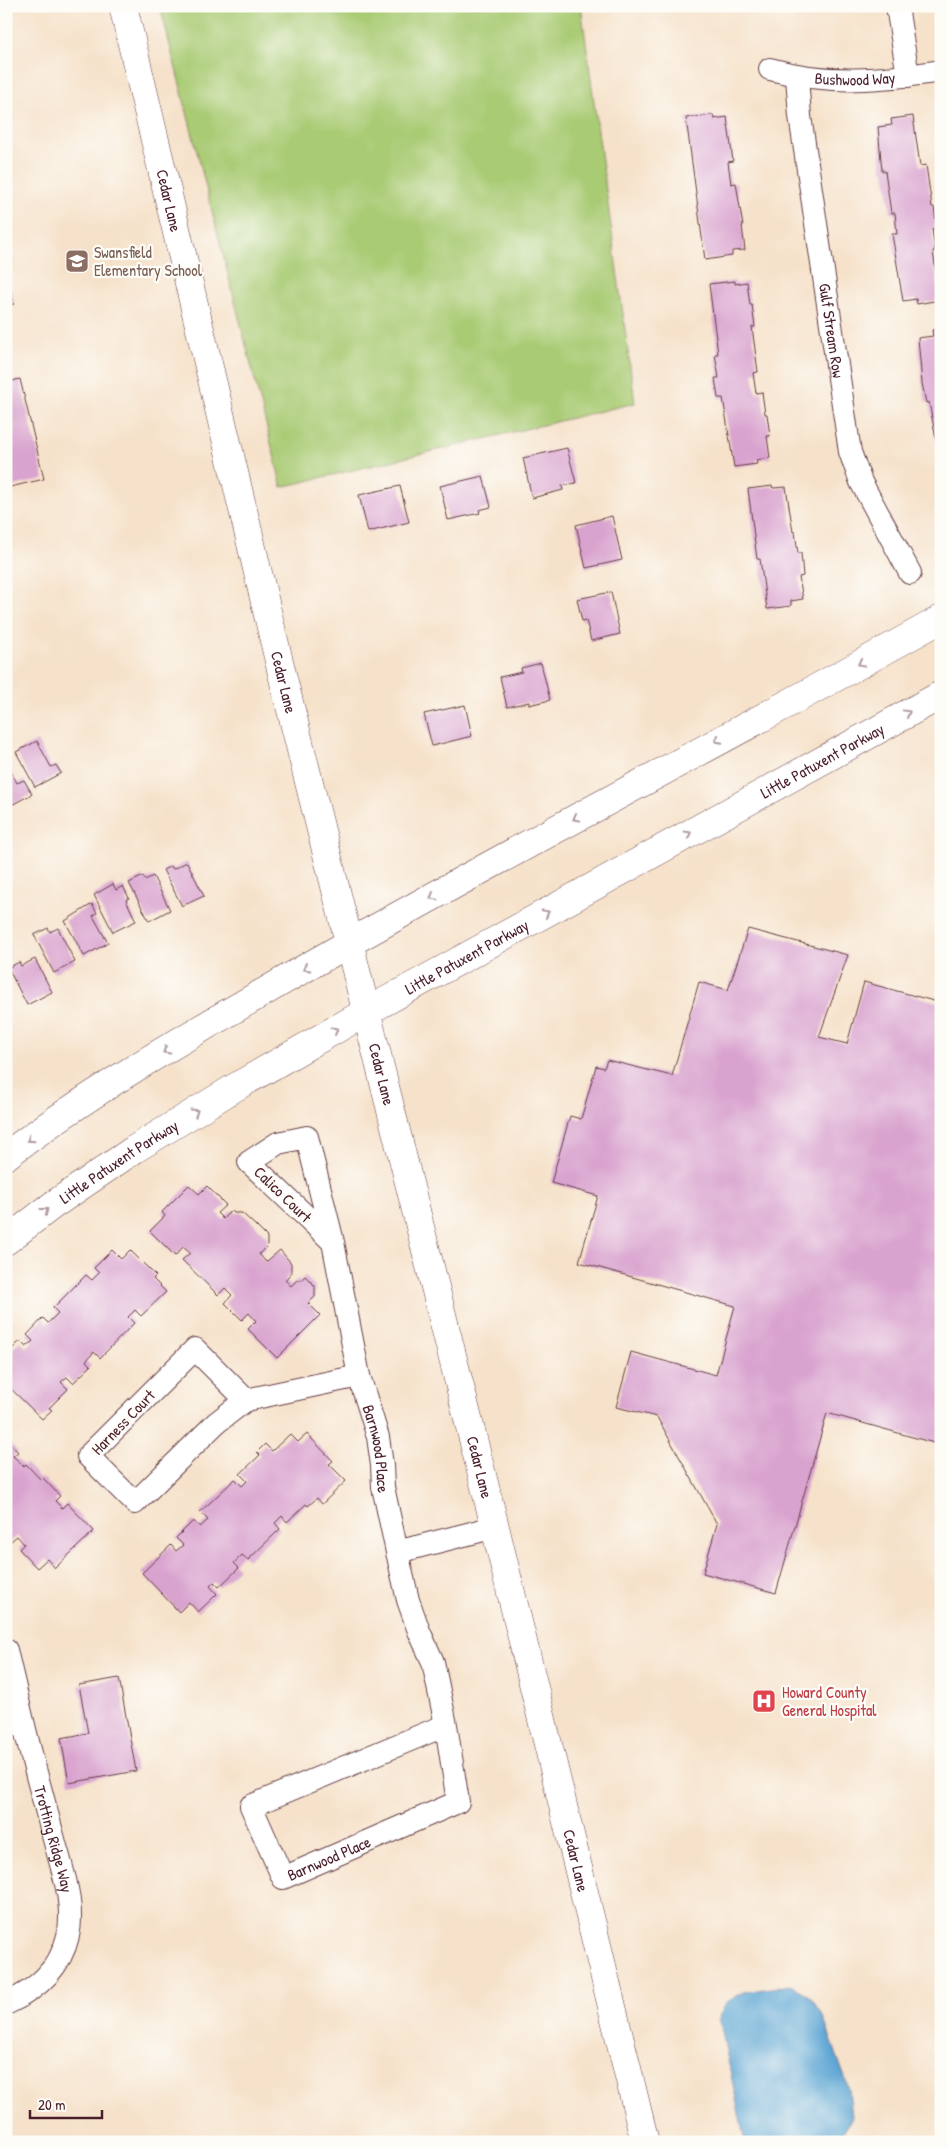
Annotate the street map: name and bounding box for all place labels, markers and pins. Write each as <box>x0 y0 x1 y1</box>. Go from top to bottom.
place label: Swansfield Elementary School <box>94 241 203 281</box>
school or university icon: Swansfield Elementary School <box>64 248 90 274</box>
place label: Howard County General Hospital <box>782 1681 877 1721</box>
hospital icon: Howard County General Hospital <box>751 1688 777 1714</box>

